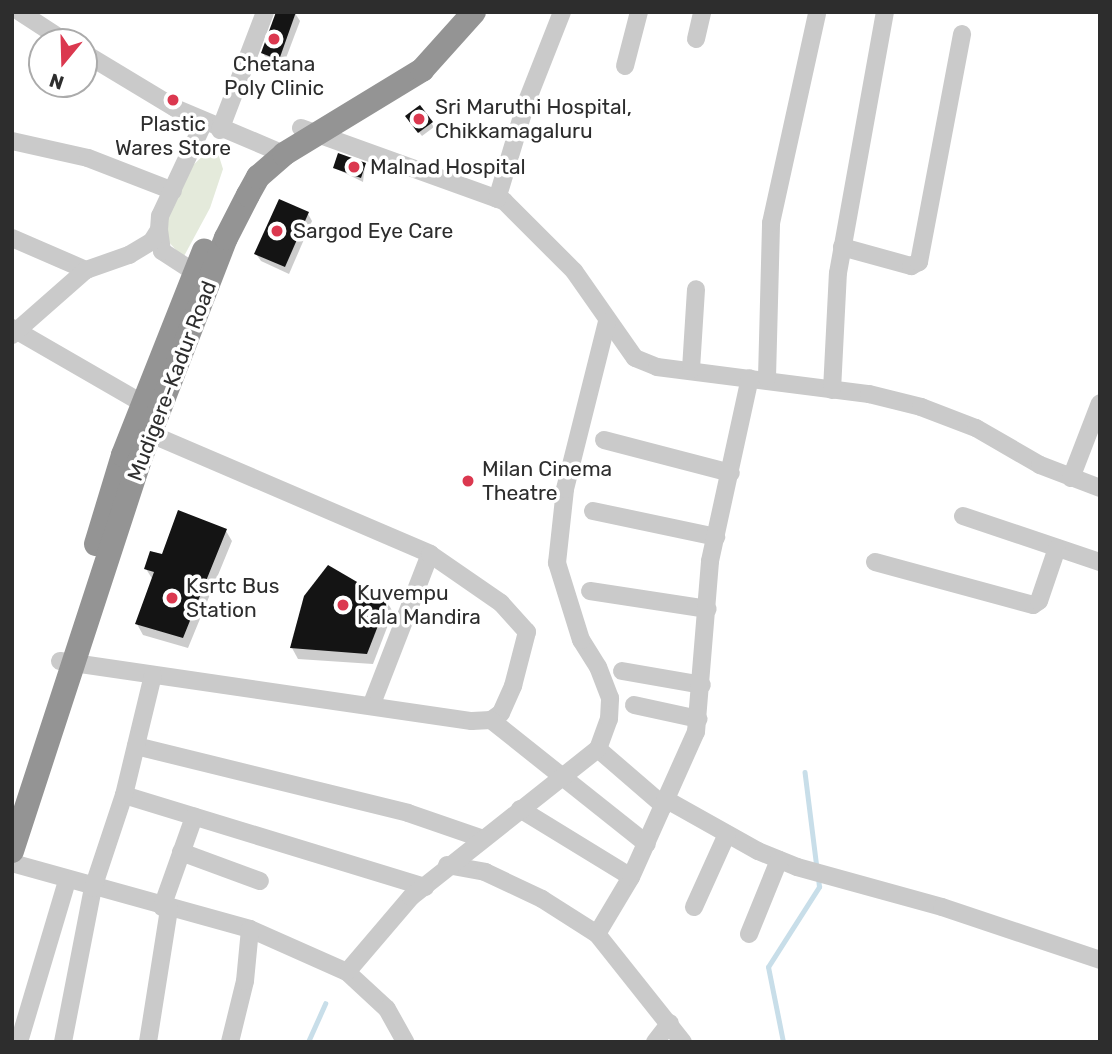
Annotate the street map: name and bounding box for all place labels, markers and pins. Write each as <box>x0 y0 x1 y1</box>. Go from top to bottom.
marker: Chetana Poly Clinic <box>264 29 284 49</box>
place label: Chetana Poly Clinic <box>224 51 324 101</box>
marker: Plastic Wares Store <box>165 92 181 108</box>
place label: Sri Maruthi Hospital, Chikkamagaluru <box>435 94 632 144</box>
marker: Sri Maruthi Hospital, Chikkamagaluru <box>409 109 429 129</box>
place label: Plastic Wares Store <box>115 111 231 161</box>
place label: Malnad Hospital <box>370 154 526 180</box>
marker: Malnad Hospital <box>344 157 364 177</box>
place label: Sargod Eye Care <box>293 218 453 244</box>
marker: Sargod Eye Care <box>267 221 287 241</box>
place label: Milan Cinema Theatre <box>482 456 612 506</box>
marker: Milan Cinema Theatre <box>460 473 476 489</box>
place label: Ksrtc Bus Station <box>186 573 279 623</box>
place label: Kuvempu Kala Mandira <box>357 580 481 630</box>
marker: Ksrtc Bus Station <box>164 590 180 606</box>
marker: Kuvempu Kala Mandira <box>335 597 351 613</box>

